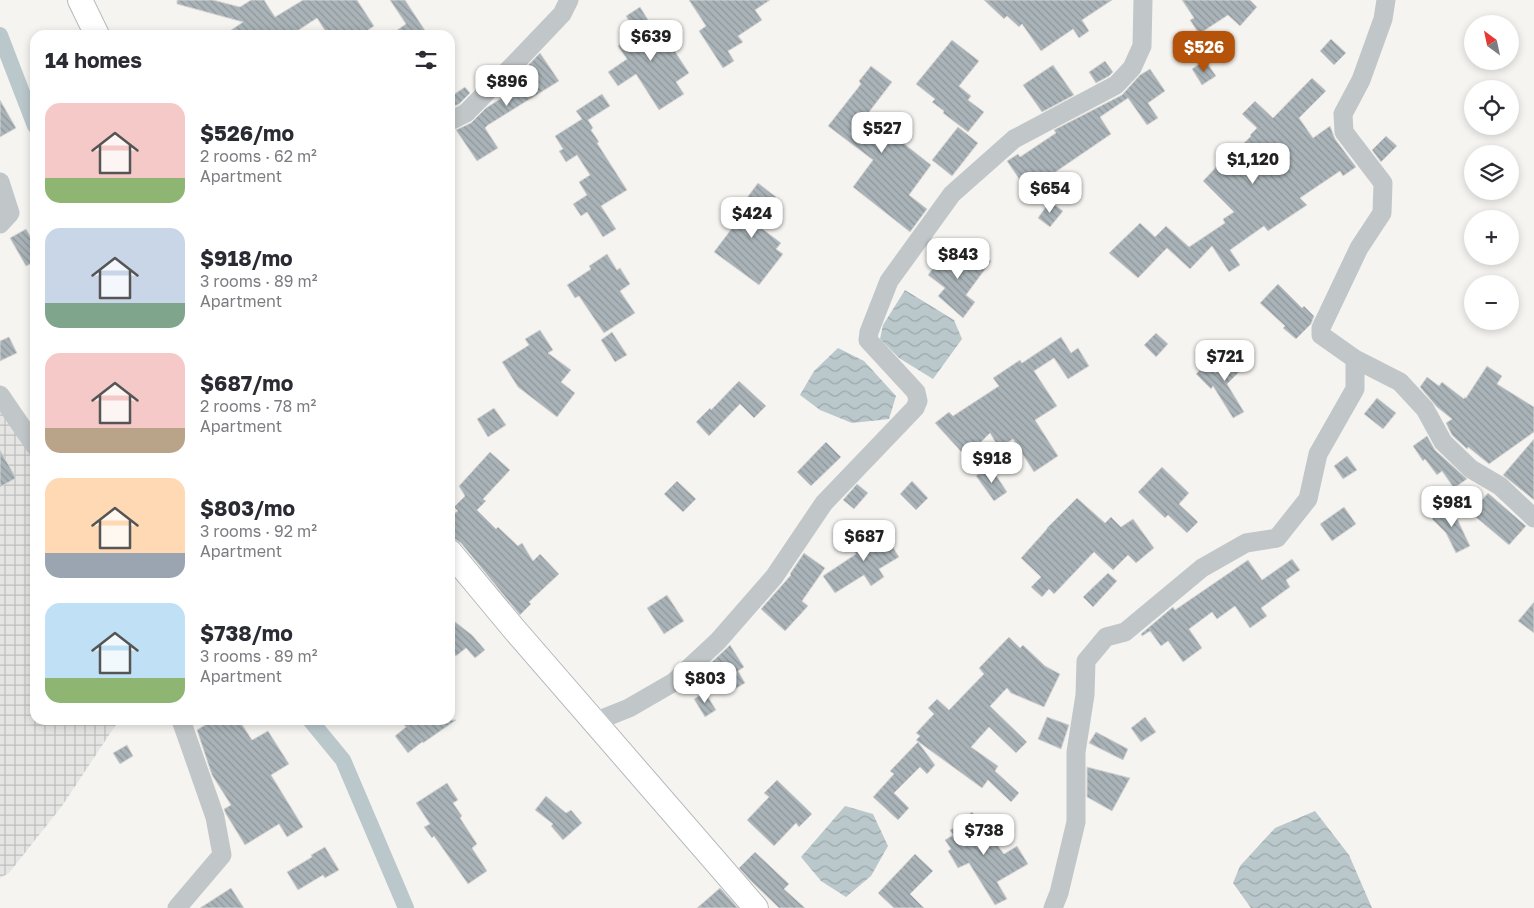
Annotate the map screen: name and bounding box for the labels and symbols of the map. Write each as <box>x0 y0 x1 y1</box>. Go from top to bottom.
north arrow <box>1464 15 1519 70</box>
pin: $639 <box>621 20 681 62</box>
pin: $526 <box>1174 30 1234 73</box>
pin: $896 <box>477 64 537 107</box>
pin: $527 <box>852 112 912 154</box>
pin: $1,120 <box>1212 142 1294 185</box>
pin: $654 <box>1020 172 1080 214</box>
pin: $424 <box>722 196 782 239</box>
pin: $843 <box>928 238 988 280</box>
pin: $721 <box>1195 340 1255 382</box>
pin: $918 <box>962 442 1022 484</box>
pin: $981 <box>1422 486 1482 528</box>
pin: $687 <box>834 520 894 562</box>
pin: $803 <box>675 662 735 704</box>
pin: $738 <box>954 814 1014 856</box>

